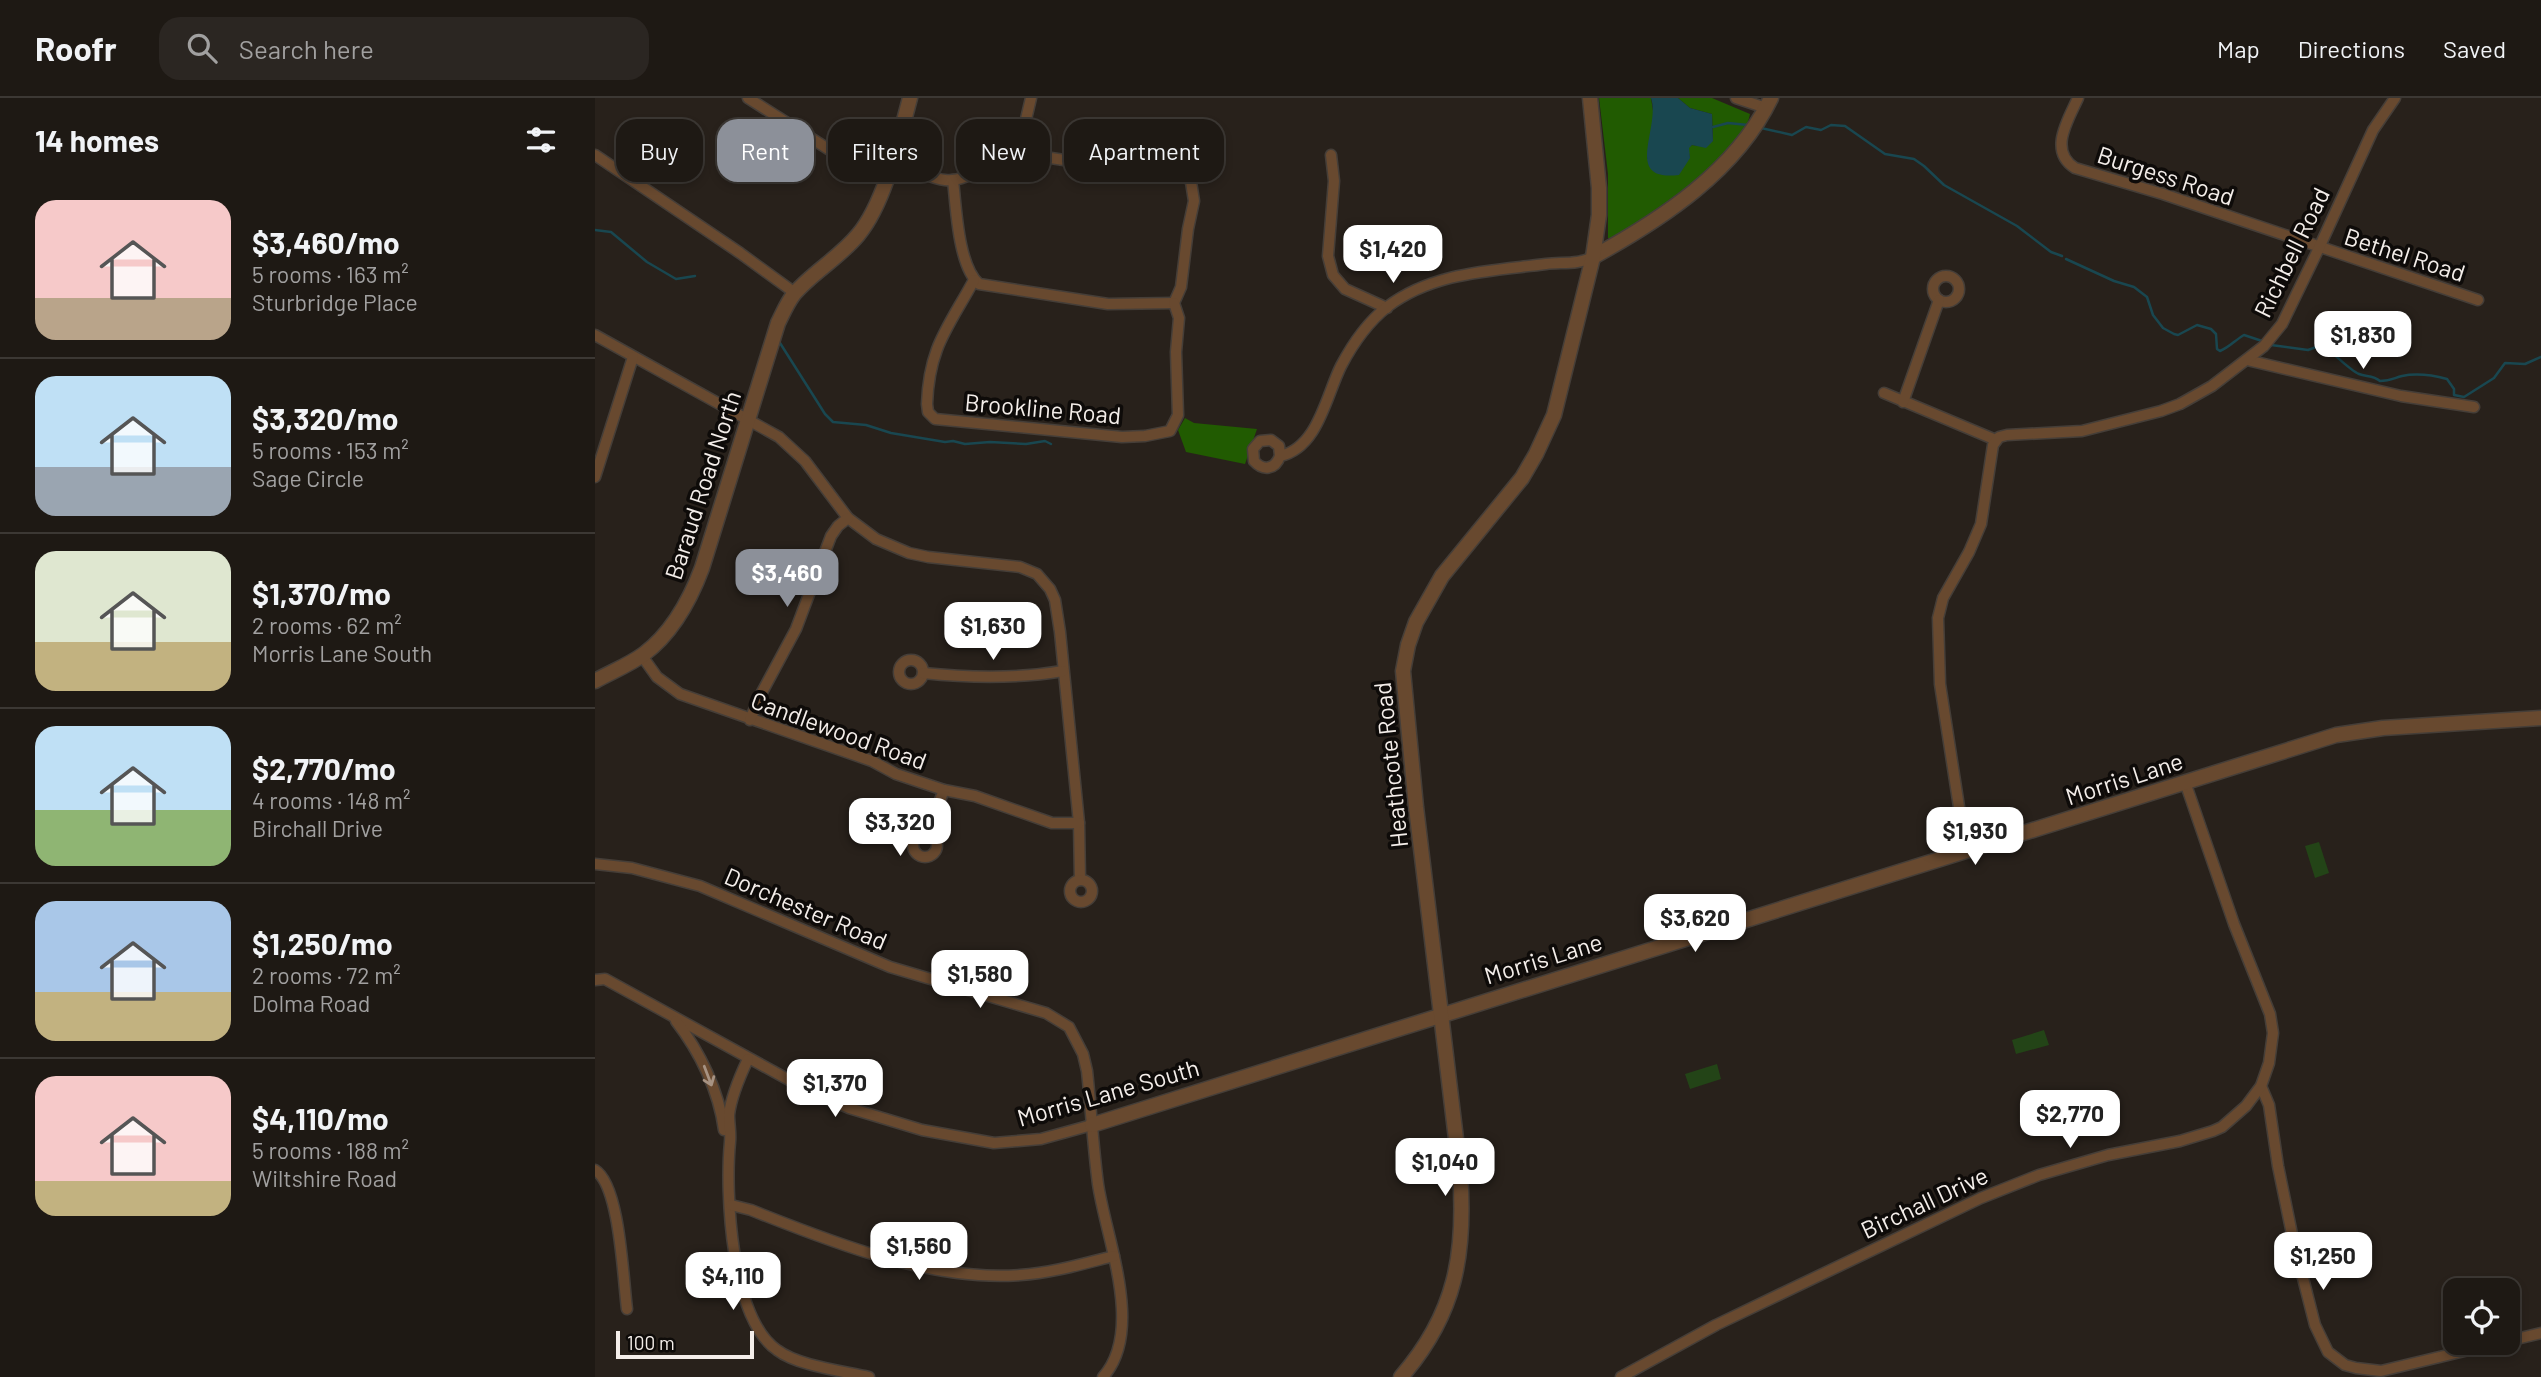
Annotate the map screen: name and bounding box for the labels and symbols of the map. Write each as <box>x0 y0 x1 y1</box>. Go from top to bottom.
street label: Burgess Road <box>2094 139 2238 211</box>
street label: Richbell Road <box>2247 182 2335 322</box>
street label: Bethel Road <box>2341 221 2469 287</box>
pin: $1,420 <box>1336 226 1450 285</box>
pin: $1,830 <box>2306 312 2420 371</box>
street label: Baraud Road North <box>658 387 746 583</box>
street label: Brookline Road <box>964 387 1122 429</box>
pin: $3,460 <box>730 550 844 609</box>
pin: $1,630 <box>936 602 1050 662</box>
street label: Heathcote Road <box>1367 681 1413 849</box>
street label: Candlewood Road <box>747 685 931 775</box>
street label: Morris Lane <box>2062 745 2186 811</box>
pin: $3,320 <box>843 798 957 858</box>
pin: $1,930 <box>1918 808 2032 867</box>
street label: Dorchester Road <box>720 861 892 955</box>
pin: $3,620 <box>1638 894 1752 954</box>
street label: Morris Lane <box>1481 926 1605 990</box>
pin: $1,580 <box>923 950 1037 1010</box>
street label: Morris Lane South <box>1014 1052 1202 1132</box>
pin: $1,370 <box>778 1060 892 1119</box>
one-way arrow <box>702 1064 715 1086</box>
pin: $2,770 <box>2013 1090 2127 1150</box>
pin: $1,040 <box>1388 1138 1502 1198</box>
street label: Birchall Drive <box>1856 1160 1992 1244</box>
pin: $1,560 <box>862 1222 976 1282</box>
pin: $1,250 <box>2266 1232 2380 1292</box>
pin: $4,110 <box>676 1252 790 1312</box>
scale bar <box>616 1328 754 1360</box>

